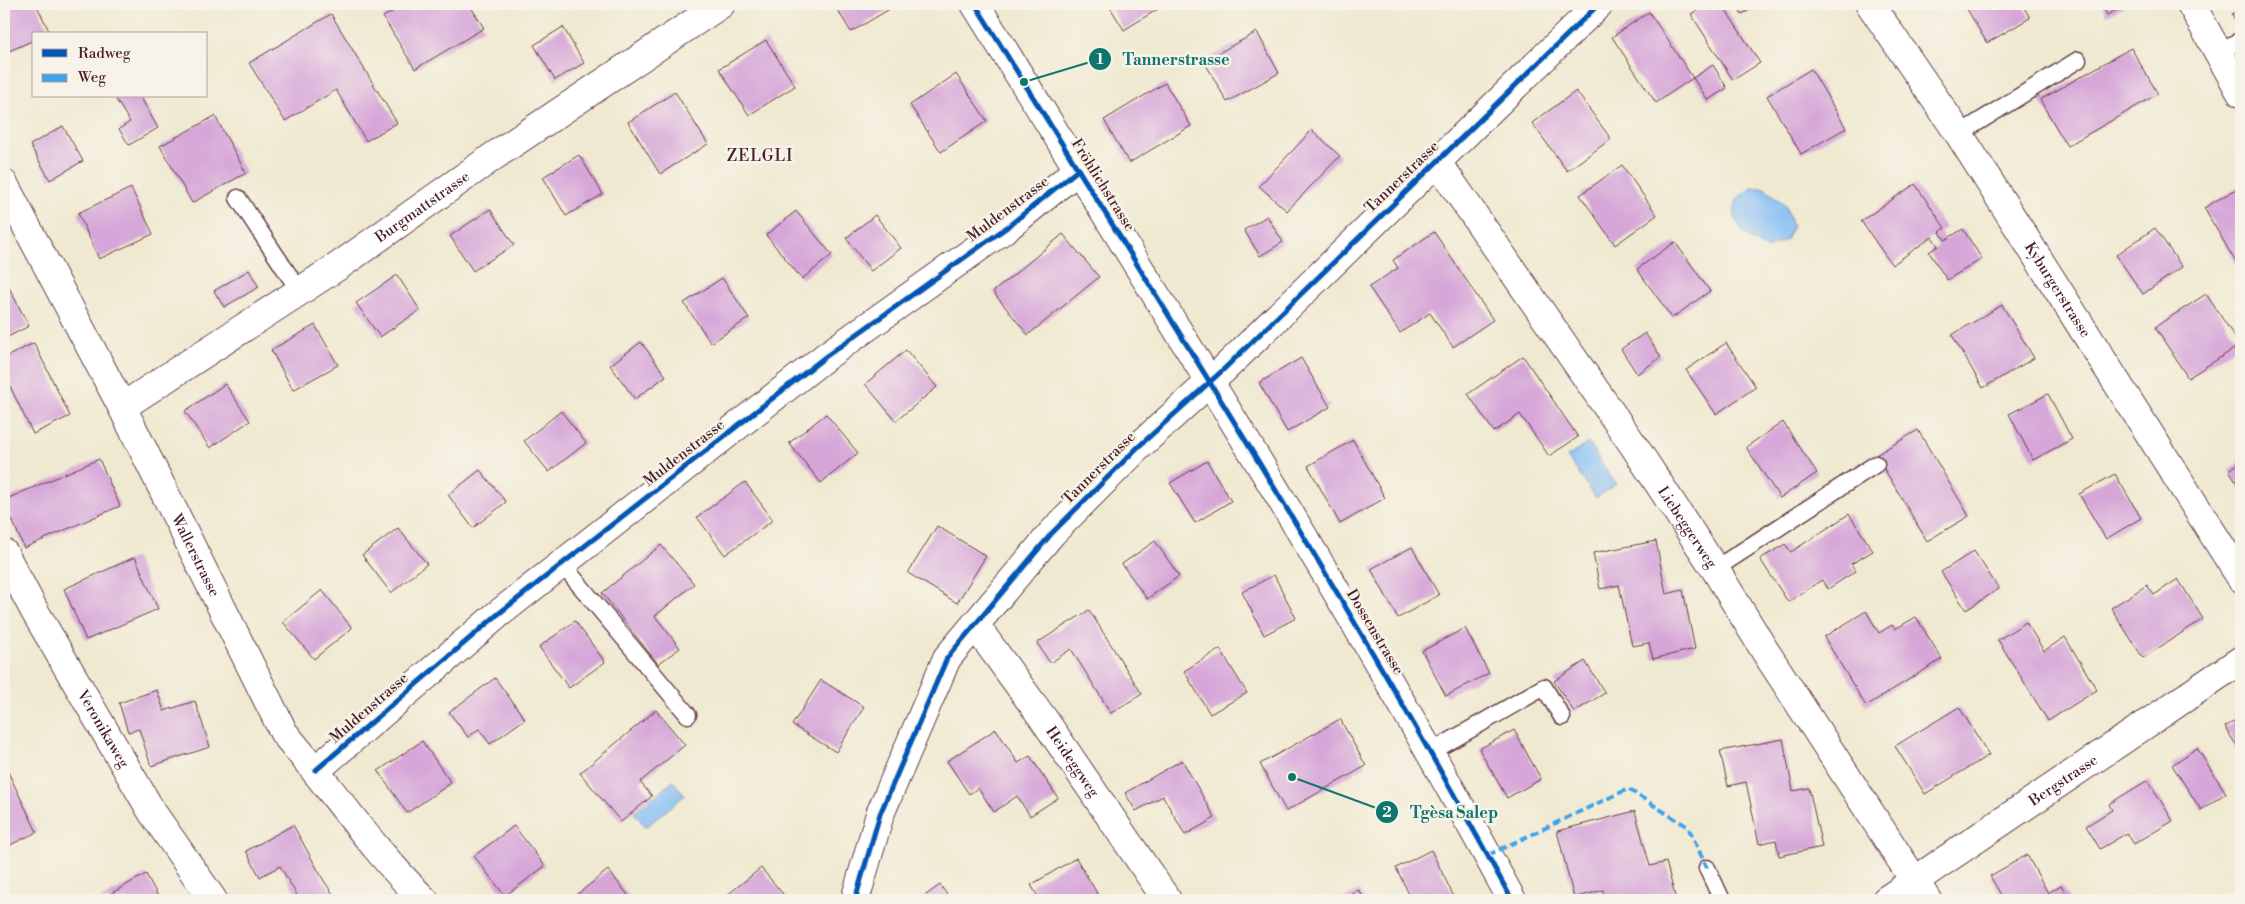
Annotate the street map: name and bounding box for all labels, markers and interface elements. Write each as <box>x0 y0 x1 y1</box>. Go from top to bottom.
legend <box>32 32 208 98</box>
text: Radweg <box>78 44 131 63</box>
callout: Tannerstrasse <box>1088 44 1240 75</box>
text: 1 <box>1096 50 1104 69</box>
text: Tannerstrasse <box>1122 50 1230 70</box>
text: Weg <box>77 68 106 87</box>
street label: Fröhlichstrasse <box>1067 135 1139 235</box>
street label: Tannerstrasse <box>1361 137 1443 217</box>
district label: ZELGLI <box>727 146 793 166</box>
street label: Burgmattstrasse <box>371 167 473 247</box>
street label: Muldenstrasse <box>963 172 1053 246</box>
street label: Kyburgerstrasse <box>2021 238 2095 341</box>
street label: Muldenstrasse <box>640 415 728 491</box>
street label: Tannerstrasse <box>1058 427 1140 509</box>
street label: Liebeggerweg <box>1654 483 1721 572</box>
street label: Wallerstrasse <box>167 510 224 600</box>
street label: Dossenstrasse <box>1342 586 1408 678</box>
street label: Muldenstrasse <box>326 669 412 747</box>
street label: Veronikaweg <box>73 686 134 771</box>
street label: Heideggweg <box>1042 722 1104 801</box>
street label: Bergstrasse <box>2024 750 2101 811</box>
callout: Tgèsa Salep <box>1375 797 1508 828</box>
text: 2 <box>1382 803 1392 822</box>
text: Tgèsa Salep <box>1410 803 1498 823</box>

